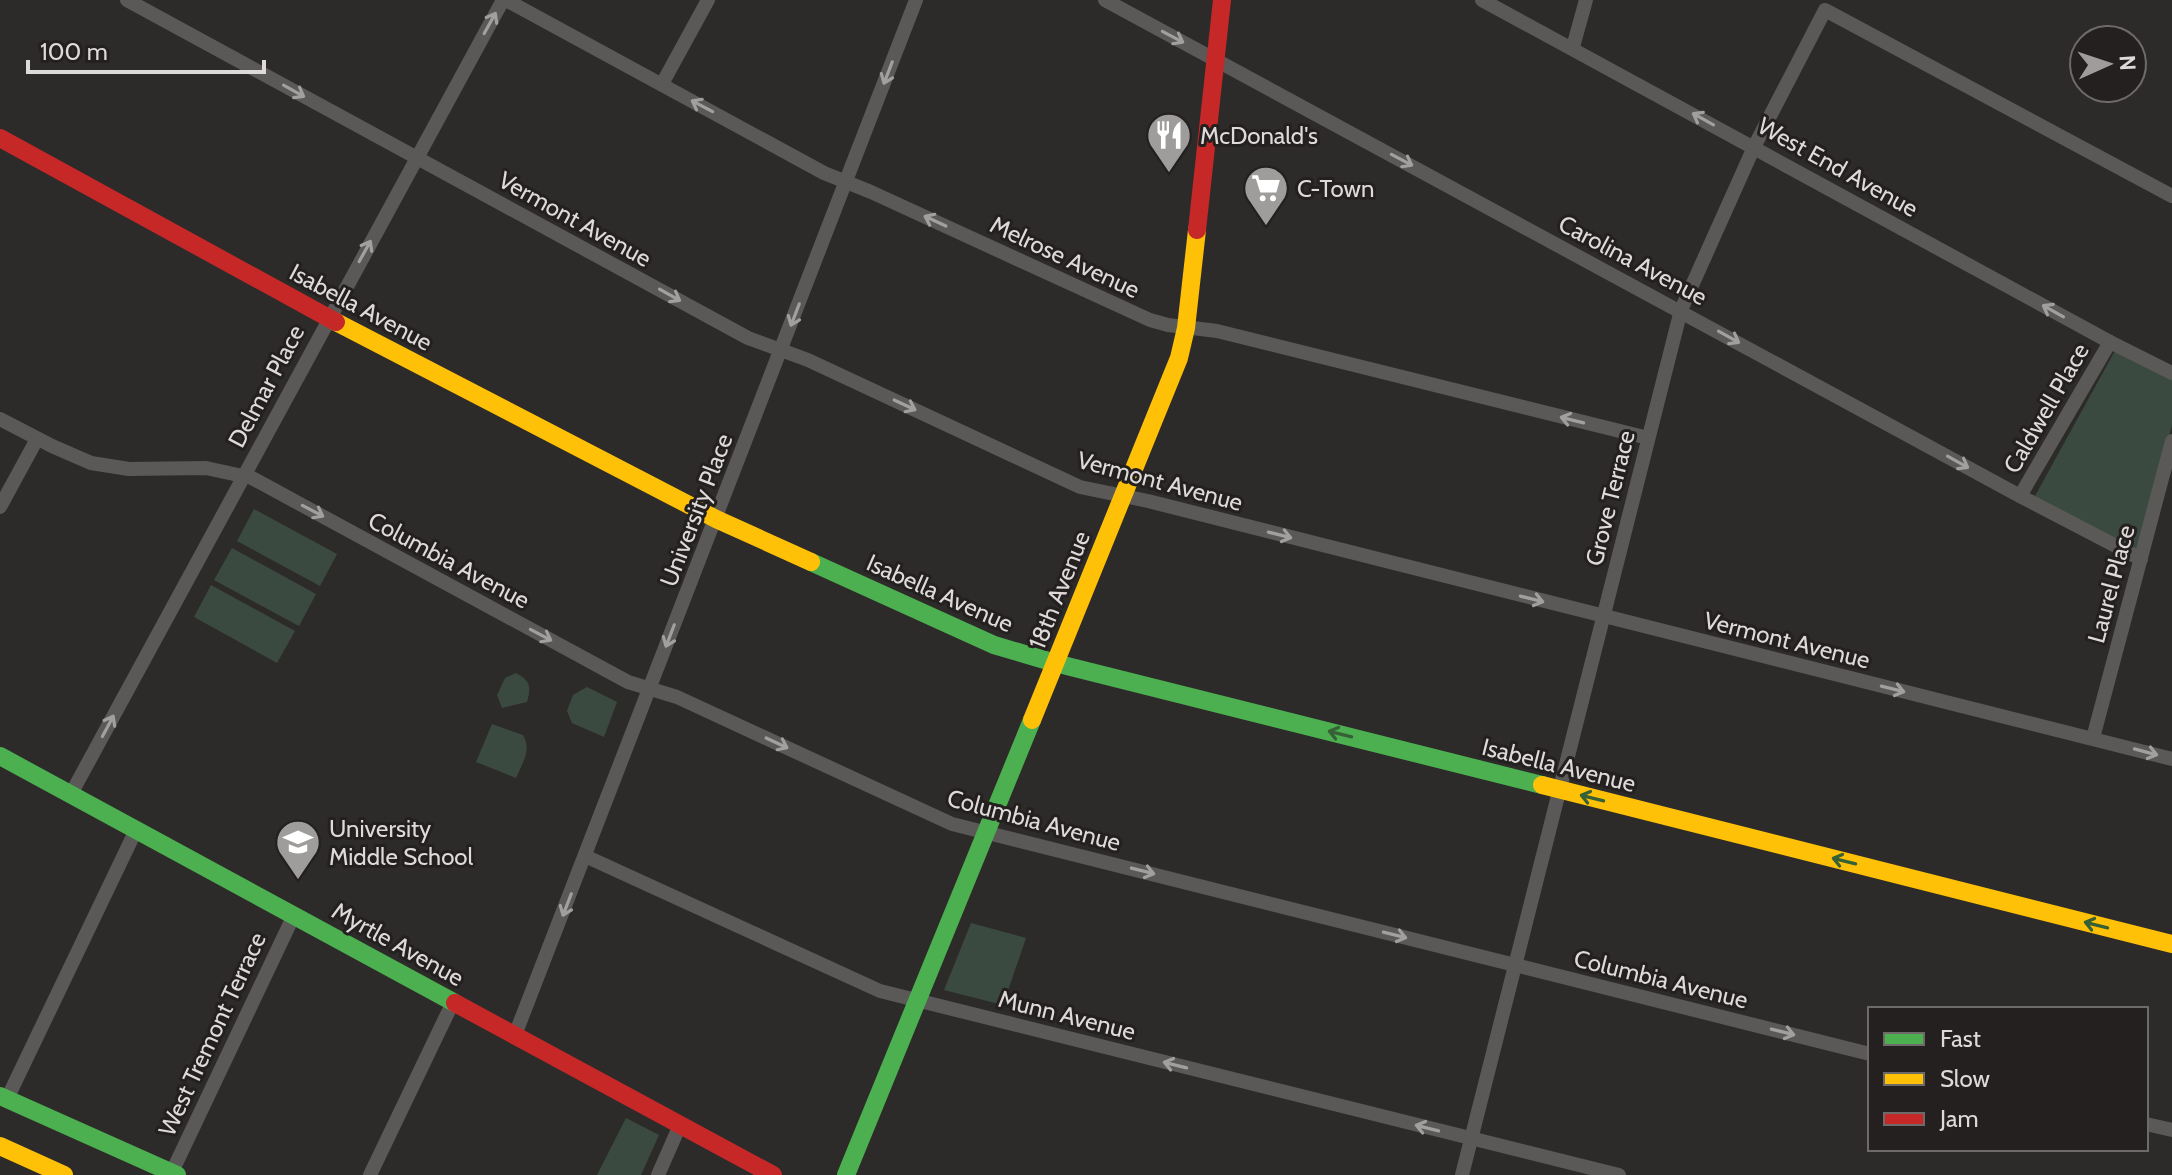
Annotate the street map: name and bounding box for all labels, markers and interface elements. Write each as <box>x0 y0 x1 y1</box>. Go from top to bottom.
one-way arrow <box>482 12 498 35</box>
scale bar <box>28 24 264 74</box>
north arrow <box>2068 24 2148 104</box>
one-way arrow <box>1161 30 1185 45</box>
text: 100 m <box>40 37 108 66</box>
text: N <box>2114 55 2141 71</box>
one-way arrow <box>880 60 894 85</box>
one-way arrow <box>282 83 305 99</box>
one-way arrow <box>691 98 714 114</box>
one-way arrow <box>1691 110 1715 126</box>
restaurant icon: McDonald's <box>1145 111 1193 174</box>
street label: West End Avenue <box>1753 111 1923 223</box>
place label: McDonald's <box>1200 121 1318 150</box>
one-way arrow <box>1390 153 1413 169</box>
supermarket icon: C-Town <box>1242 164 1290 227</box>
street label: Vermont Avenue <box>494 165 656 273</box>
place label: C-Town <box>1297 174 1374 203</box>
street label: Carolina Avenue <box>1554 209 1712 311</box>
street label: Melrose Avenue <box>986 210 1144 304</box>
one-way arrow <box>923 213 947 228</box>
one-way arrow <box>357 240 373 263</box>
street label: Isabella Avenue <box>285 257 437 357</box>
one-way arrow <box>658 287 681 303</box>
one-way arrow <box>787 303 801 327</box>
one-way arrow <box>2042 303 2066 318</box>
street label: Delmar Place <box>222 320 310 452</box>
one-way arrow <box>1717 330 1741 345</box>
street label: Caldwell Place <box>1997 338 2095 478</box>
one-way arrow <box>893 398 917 413</box>
one-way arrow <box>1560 411 1586 426</box>
street label: Grove Terrace <box>1579 427 1641 569</box>
street label: University Place <box>654 429 738 591</box>
street label: Vermont Avenue <box>1074 445 1246 517</box>
one-way arrow <box>1945 455 1969 470</box>
one-way arrow <box>300 504 324 519</box>
street label: Columbia Avenue <box>363 505 535 615</box>
street label: Laurel Place <box>2081 522 2141 646</box>
street label: 18th Avenue <box>1022 527 1096 653</box>
one-way arrow <box>1267 528 1293 543</box>
street label: Isabella Avenue <box>862 548 1018 638</box>
one-way arrow <box>1519 592 1545 607</box>
street label: Vermont Avenue <box>1701 605 1873 675</box>
one-way arrow <box>662 623 677 648</box>
one-way arrow <box>529 627 553 643</box>
one-way arrow <box>1880 682 1906 697</box>
one-way arrow <box>101 714 116 738</box>
one-way arrow <box>1328 726 1353 741</box>
street label: Isabella Avenue <box>1479 732 1639 798</box>
one-way arrow <box>764 736 788 751</box>
one-way arrow <box>2132 745 2158 760</box>
street label: Columbia Avenue <box>944 783 1124 857</box>
one-way arrow <box>1580 789 1606 804</box>
place label: University Middle School <box>329 814 474 871</box>
school or university icon: University Middle School <box>274 818 322 881</box>
one-way arrow <box>1832 853 1858 868</box>
one-way arrow <box>1130 865 1156 880</box>
one-way arrow <box>559 892 573 917</box>
street label: Myrtle Avenue <box>327 896 469 992</box>
one-way arrow <box>2084 916 2110 931</box>
street label: West Tremont Terrace <box>152 928 272 1140</box>
one-way arrow <box>1382 928 1408 943</box>
street label: Columbia Avenue <box>1571 943 1751 1015</box>
street label: Munn Avenue <box>996 984 1138 1046</box>
legend <box>1868 1007 2148 1151</box>
text: Fast <box>1940 1024 1981 1053</box>
one-way arrow <box>1770 1026 1796 1041</box>
one-way arrow <box>1162 1056 1188 1071</box>
text: Slow <box>1940 1064 1990 1093</box>
text: Jam <box>1939 1104 1978 1133</box>
one-way arrow <box>1414 1120 1440 1135</box>

